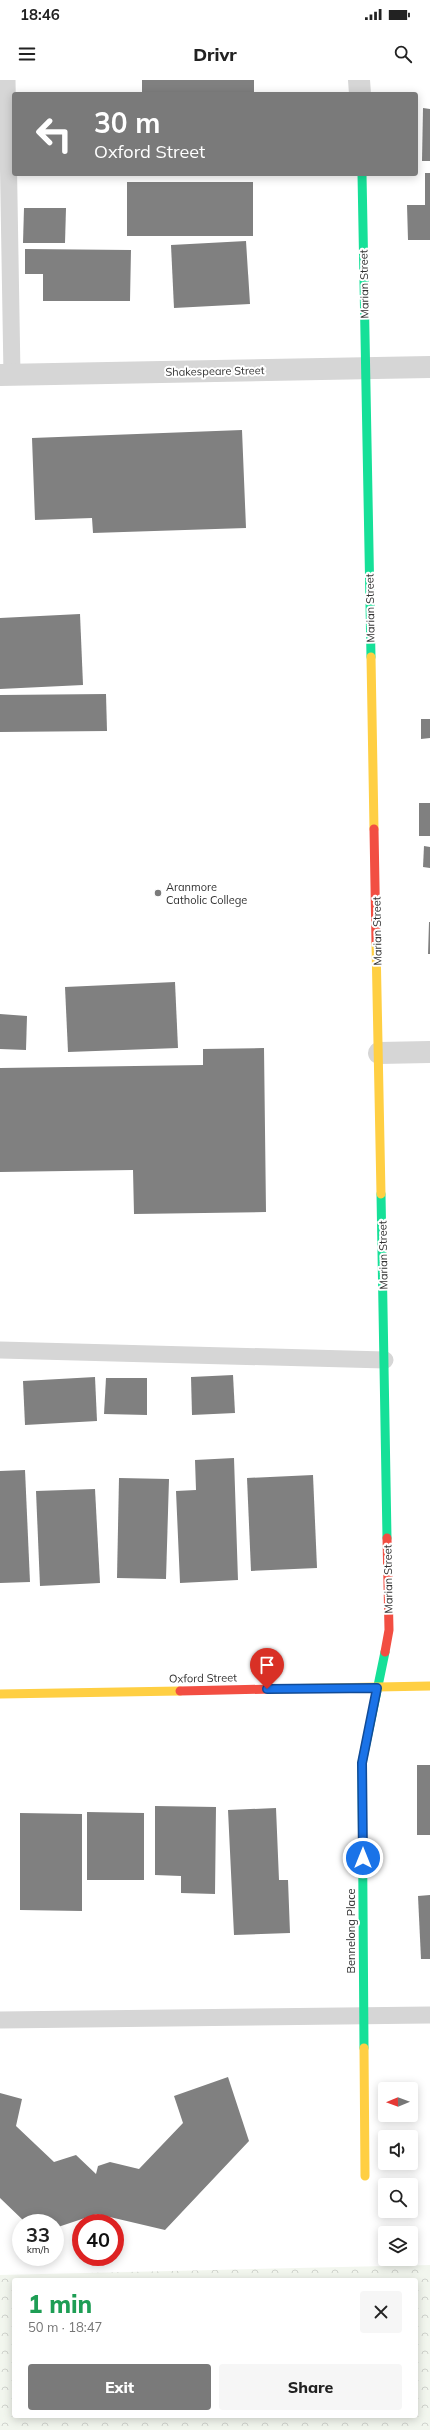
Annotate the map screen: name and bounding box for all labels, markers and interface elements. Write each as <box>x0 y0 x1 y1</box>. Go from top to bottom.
text: 18:46 <box>20 5 60 24</box>
icon: menu <box>16 43 38 65</box>
text: Drivr <box>193 43 237 66</box>
icon: search <box>392 43 414 65</box>
text: 30 m <box>94 105 160 140</box>
icon: left <box>28 108 80 160</box>
text: Oxford Street <box>94 140 205 163</box>
street label: Marian Street <box>356 249 372 319</box>
street label: Shakespeare Street <box>165 363 265 379</box>
street label: Marian Street <box>362 573 378 643</box>
place label: Aranmore Catholic College <box>166 880 247 907</box>
marker: Aranmore Catholic College <box>153 888 163 898</box>
street label: Marian Street <box>369 896 385 966</box>
street label: Marian Street <box>375 1220 391 1290</box>
street label: Marian Street <box>380 1544 396 1614</box>
pin <box>250 1648 284 1689</box>
icon: arrive <box>256 1654 278 1676</box>
street label: Oxford Street <box>169 1670 237 1686</box>
position arrow <box>342 1837 384 1879</box>
street label: Bennelong Place <box>344 1889 358 1973</box>
north arrow <box>378 2082 418 2122</box>
map controls <box>378 2082 418 2266</box>
button: sound <box>378 2130 418 2170</box>
button: search <box>378 2178 418 2218</box>
speed limit sign: 40 <box>72 2214 124 2266</box>
text: 33 <box>26 2222 50 2247</box>
button: layers <box>378 2226 418 2266</box>
text: km/h <box>27 2243 49 2256</box>
text: 1 min <box>28 2289 92 2319</box>
button: close <box>360 2291 402 2333</box>
text: 50 m · 18:47 <box>28 2319 102 2335</box>
button: Exit <box>28 2364 211 2410</box>
button: Share <box>219 2364 402 2410</box>

